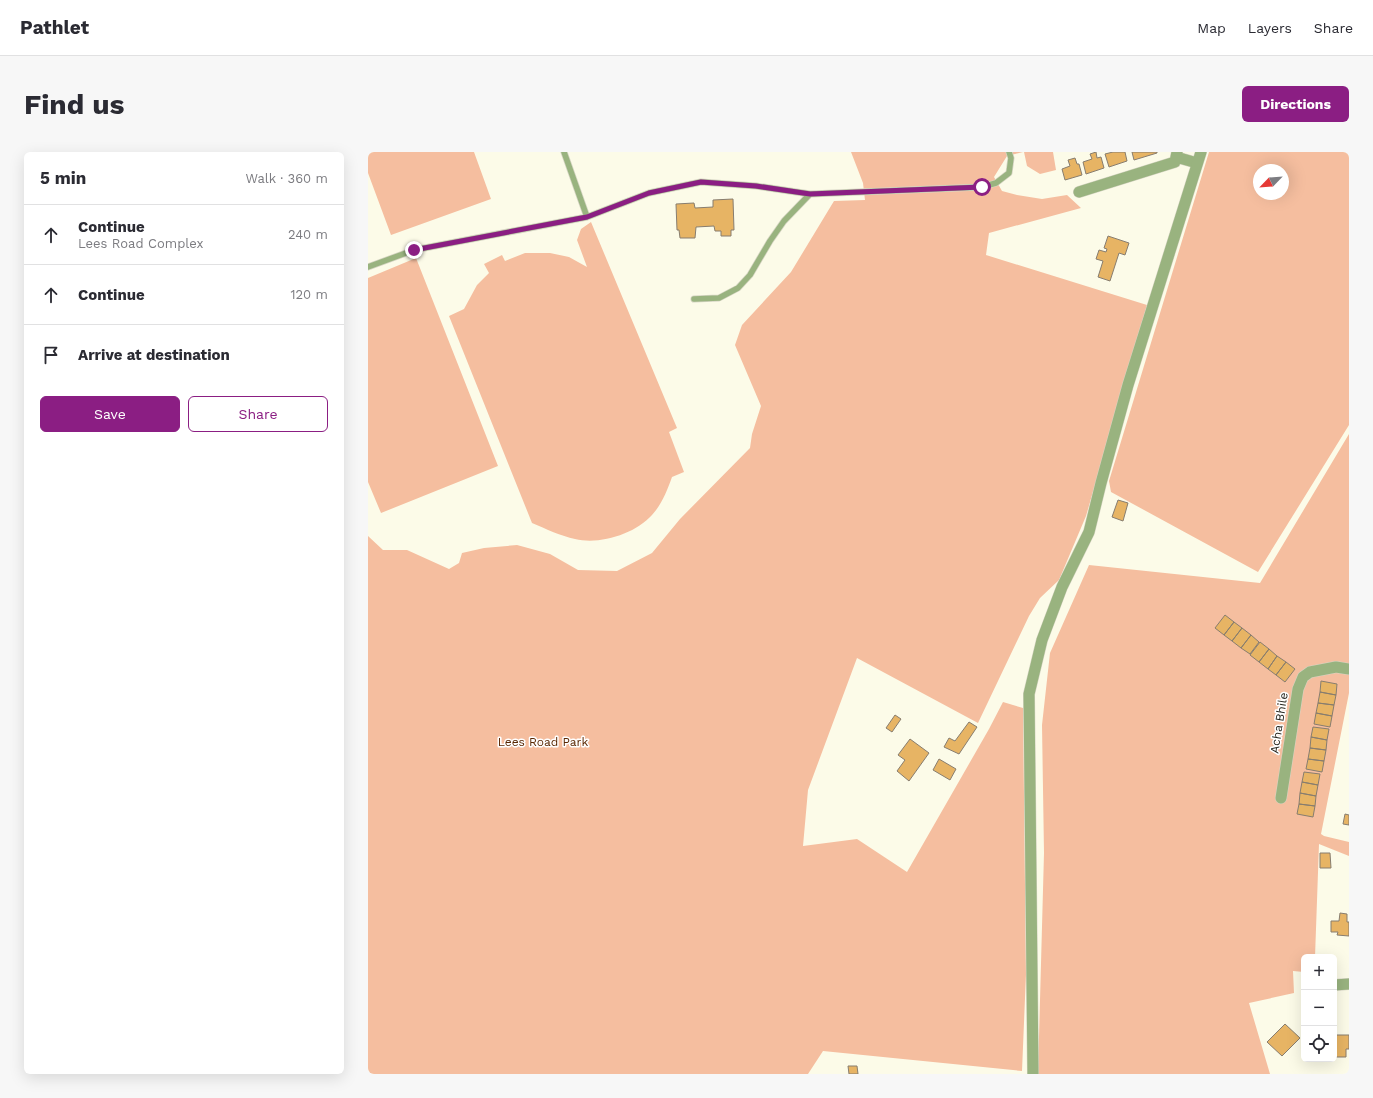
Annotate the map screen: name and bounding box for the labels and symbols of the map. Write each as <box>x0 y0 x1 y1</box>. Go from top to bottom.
north arrow <box>1253 164 1289 200</box>
route start <box>973 178 991 196</box>
route end <box>405 241 423 259</box>
street label: Acha Bhile <box>1267 691 1291 755</box>
park label: Lees Road Park <box>498 735 588 749</box>

